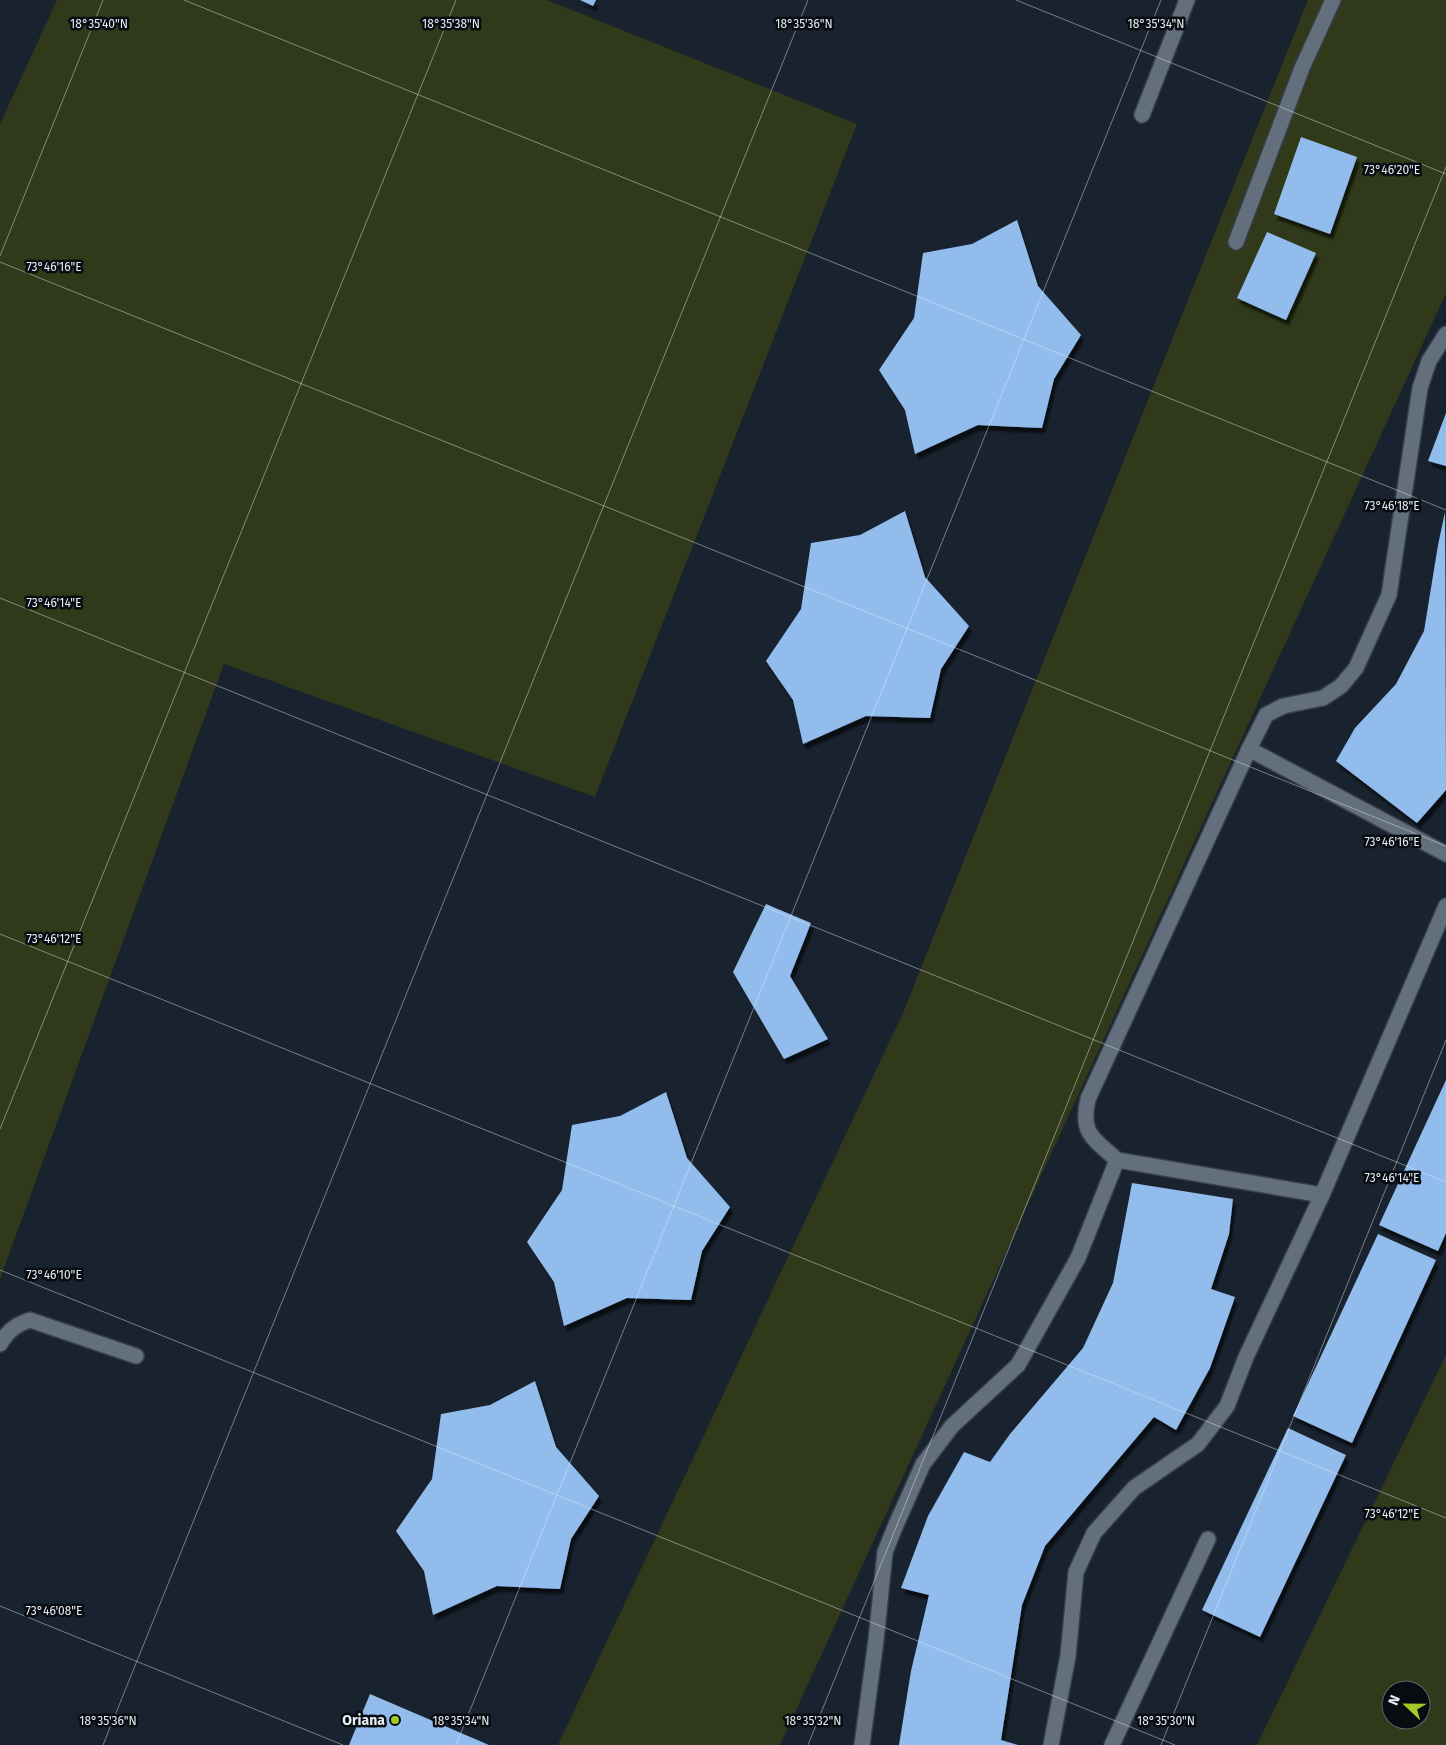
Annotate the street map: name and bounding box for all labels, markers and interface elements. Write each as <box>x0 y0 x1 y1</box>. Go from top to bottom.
text: 18°35'40"N <box>70 17 128 31</box>
text: 18°35'38"N <box>422 17 480 31</box>
text: 18°35'36"N <box>775 17 833 31</box>
text: 18°35'34"N <box>1127 17 1185 31</box>
text: 73°46'20"E <box>1364 163 1420 177</box>
text: 73°46'16"E <box>26 260 82 274</box>
text: 73°46'18"E <box>1364 499 1420 513</box>
text: 73°46'14"E <box>27 596 81 610</box>
text: 73°46'16"E <box>1364 835 1420 849</box>
text: 73°46'12"E <box>27 932 82 946</box>
text: 73°46'14"E <box>1365 1171 1419 1185</box>
text: 73°46'10"E <box>26 1268 82 1282</box>
text: 73°46'12"E <box>1365 1507 1420 1521</box>
text: 73°46'08"E <box>26 1604 82 1618</box>
north arrow <box>1381 1680 1431 1730</box>
text: N <box>1385 1693 1404 1708</box>
place label: Oriana <box>342 1712 385 1729</box>
text: 18°35'36"N <box>79 1714 137 1728</box>
marker: Oriana <box>389 1714 401 1726</box>
text: 18°35'34"N <box>432 1714 490 1728</box>
text: 18°35'32"N <box>784 1714 842 1728</box>
text: 18°35'30"N <box>1137 1714 1195 1728</box>

